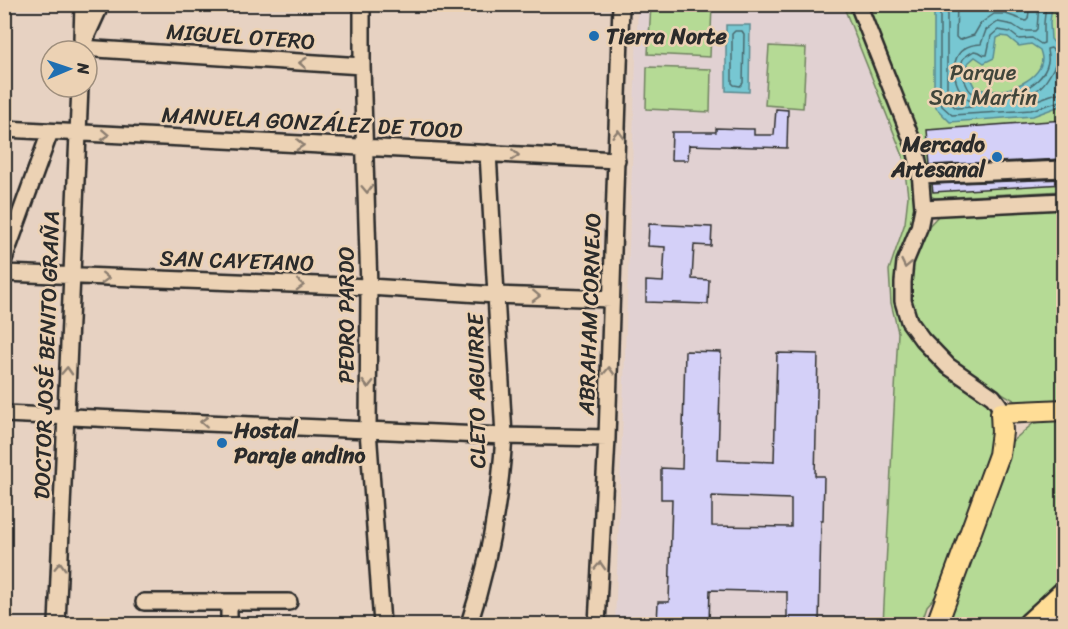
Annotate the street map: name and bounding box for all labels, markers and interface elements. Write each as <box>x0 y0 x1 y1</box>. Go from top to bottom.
street label: MIGUEL OTERO <box>165 12 317 61</box>
place label: Tierra Norte <box>606 17 727 56</box>
marker: Tierra Norte <box>587 29 601 43</box>
north arrow <box>39 39 99 99</box>
park label: Parque San Martín <box>929 53 1037 117</box>
one-way arrow <box>299 56 308 69</box>
text: N <box>69 61 98 75</box>
street label: MANUELA GONZÁLEZ DE TOOD <box>161 95 463 150</box>
place label: Mercado Artesanal <box>890 125 987 189</box>
one-way arrow <box>100 128 109 141</box>
one-way arrow <box>611 130 624 139</box>
one-way arrow <box>295 138 304 151</box>
one-way arrow <box>511 148 520 161</box>
marker: Mercado Artesanal <box>990 150 1004 164</box>
one-way arrow <box>360 184 373 193</box>
street label: DOCTOR JOSÉ BENITO GRAÑA <box>22 210 71 500</box>
street label: ABRAHAM CORNEJO <box>566 212 613 417</box>
street label: SAN CAYETANO <box>159 238 315 283</box>
street label: PEDRO PARDO <box>327 246 366 384</box>
one-way arrow <box>900 259 913 269</box>
one-way arrow <box>100 271 109 284</box>
one-way arrow <box>295 278 304 291</box>
one-way arrow <box>532 290 541 303</box>
street label: CLETO AGUIRRE <box>456 311 497 469</box>
one-way arrow <box>61 367 74 376</box>
one-way arrow <box>602 367 615 376</box>
one-way arrow <box>362 379 374 388</box>
place label: Hostal Paraje andino <box>233 411 365 475</box>
one-way arrow <box>200 416 209 429</box>
marker: Hostal Paraje andino <box>215 436 229 450</box>
one-way arrow <box>53 562 66 571</box>
one-way arrow <box>593 562 606 571</box>

